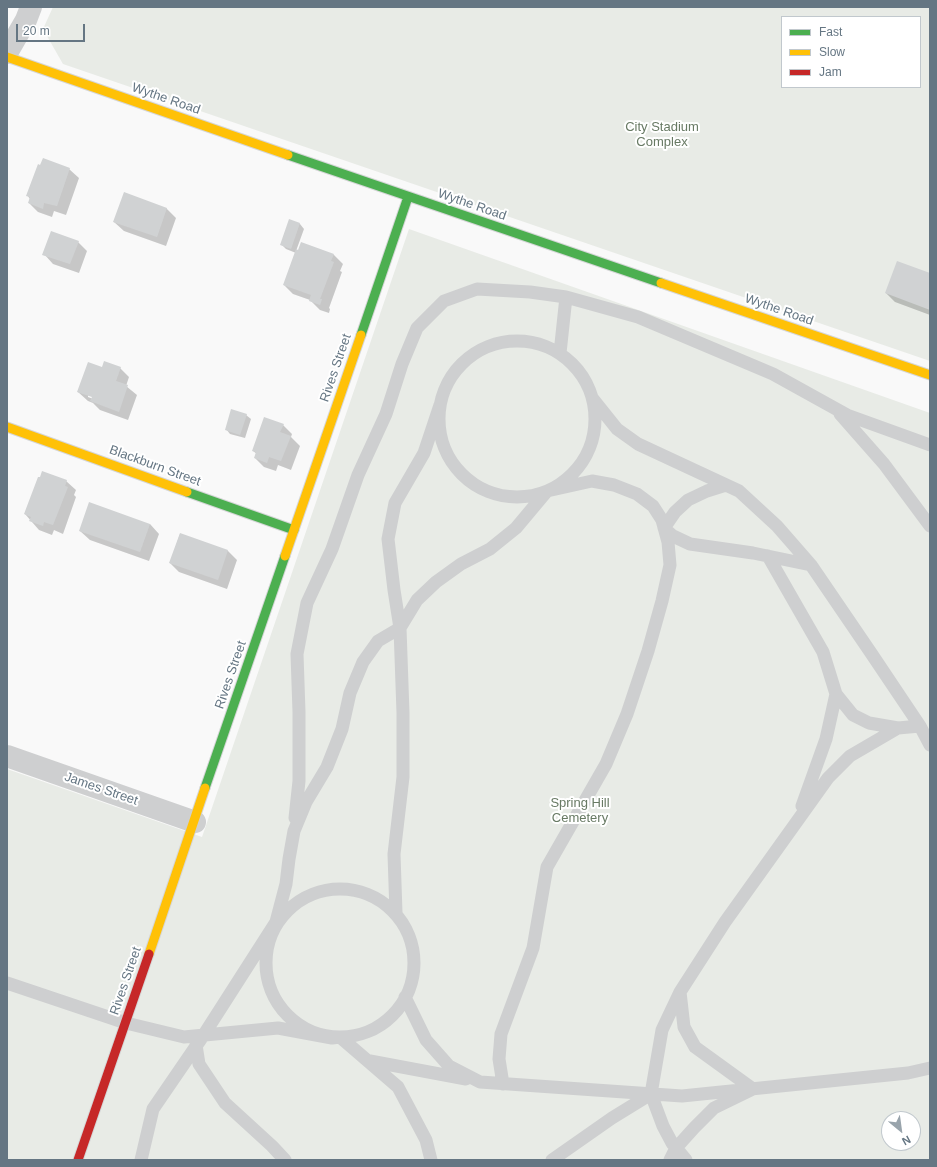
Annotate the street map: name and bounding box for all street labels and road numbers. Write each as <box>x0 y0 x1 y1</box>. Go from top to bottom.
street label: Wythe Road <box>130 80 202 118</box>
street label: Wythe Road <box>436 186 508 224</box>
street label: Wythe Road <box>743 291 815 329</box>
street label: Rives Street <box>317 332 355 404</box>
street label: Blackburn Street <box>107 442 203 490</box>
street label: Rives Street <box>212 639 250 711</box>
street label: James Street <box>62 769 140 809</box>
street label: Rives Street <box>107 945 145 1017</box>

